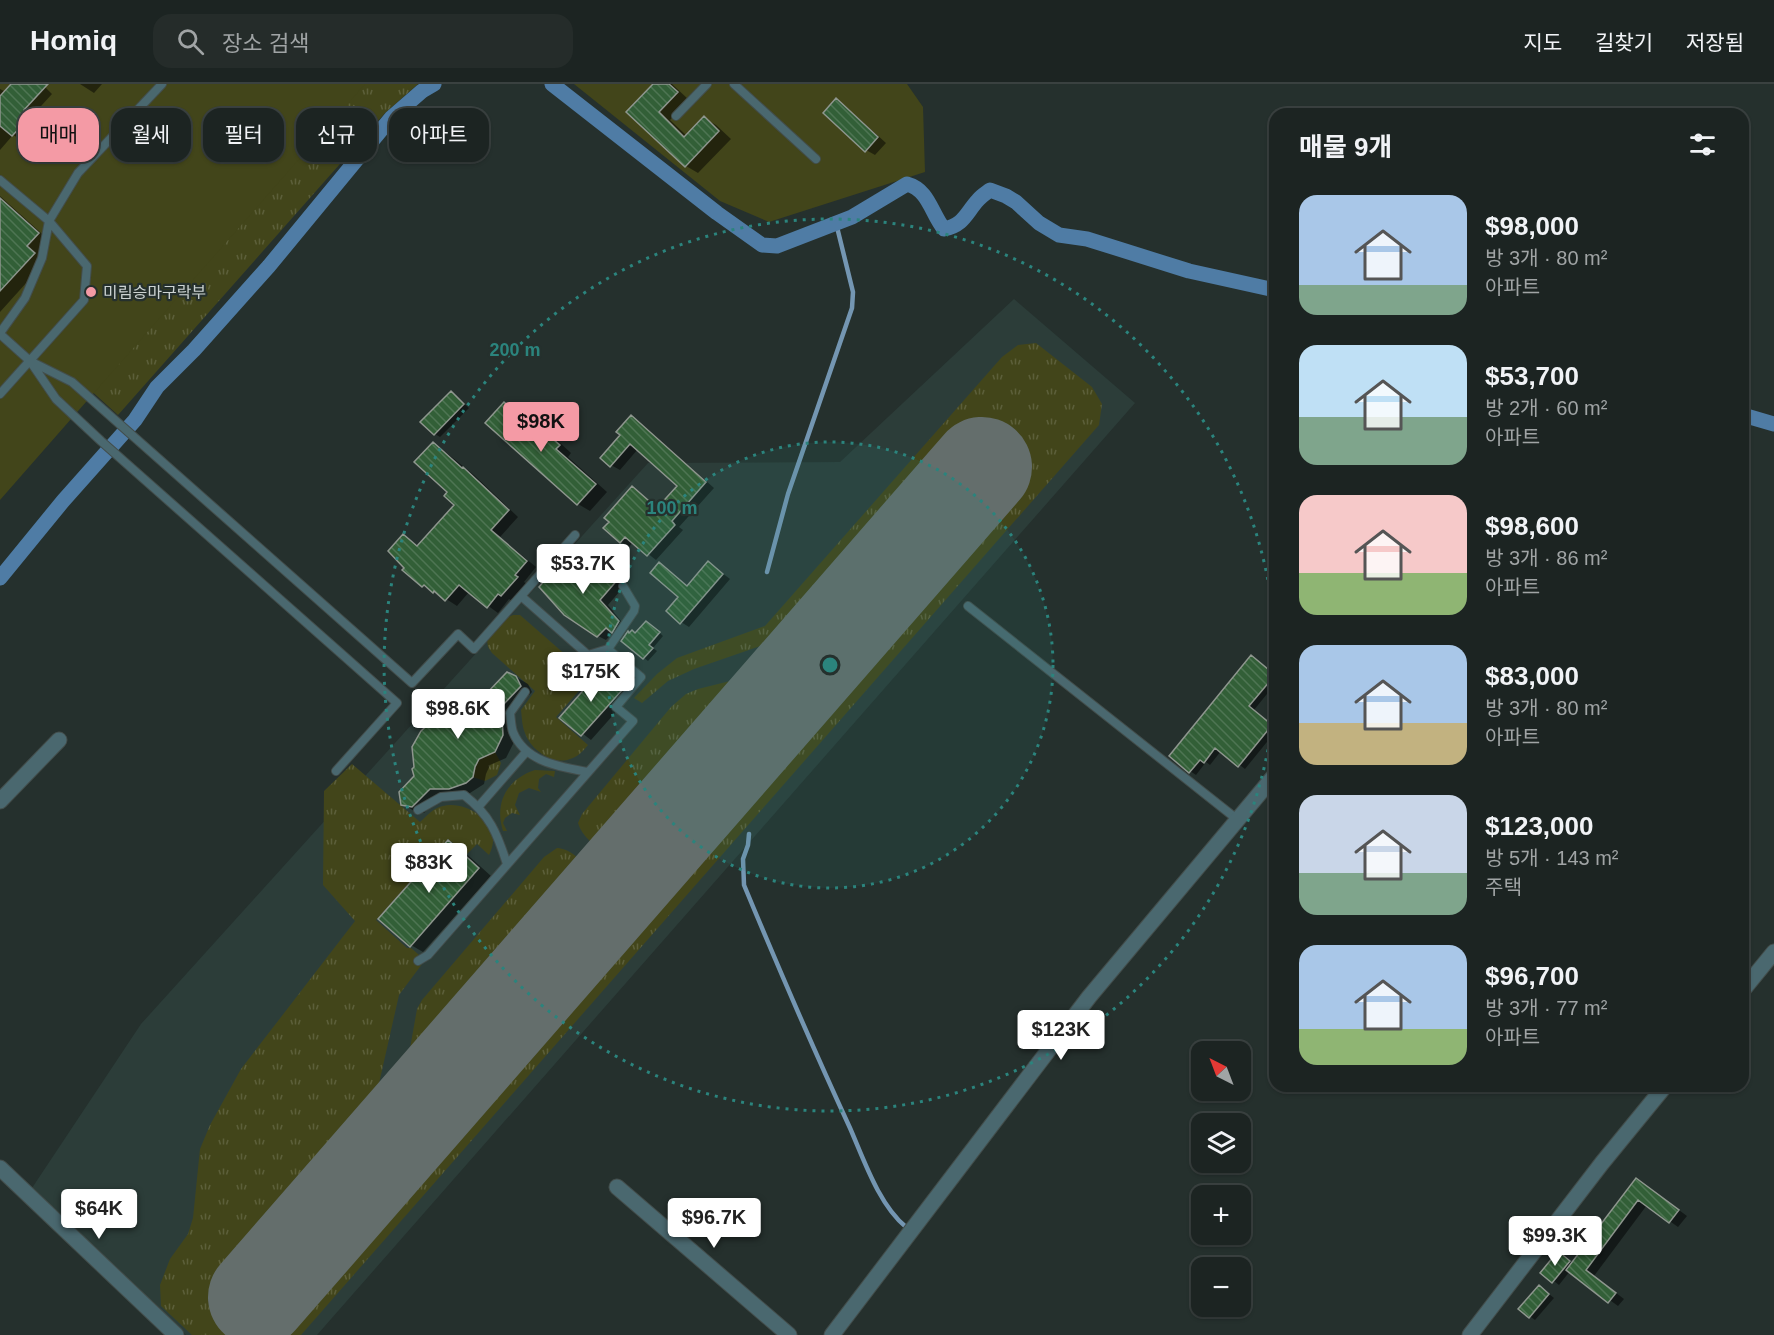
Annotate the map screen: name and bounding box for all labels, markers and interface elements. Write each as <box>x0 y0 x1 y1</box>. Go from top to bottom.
search box <box>153 14 573 68</box>
text: Homiq <box>30 25 117 56</box>
icon: search <box>174 25 207 58</box>
text: 장소 검색 <box>222 31 309 56</box>
text: 지도 <box>1523 31 1562 54</box>
text: 길찾기 <box>1595 31 1653 54</box>
text: 저장됨 <box>1686 31 1744 54</box>
chip: 매매 <box>18 108 99 162</box>
chip: 월세 <box>111 108 191 162</box>
chip: 필터 <box>203 108 284 162</box>
chip: 신규 <box>296 108 377 162</box>
chip: 아파트 <box>389 108 489 162</box>
icon: filters <box>1686 128 1719 161</box>
text: 매물 9개 <box>1299 132 1392 162</box>
text: $98,000 <box>1485 211 1579 241</box>
icon: home <box>1347 219 1419 291</box>
text: 방 3개 · 80 m² <box>1485 247 1607 269</box>
text: 아파트 <box>1485 276 1540 298</box>
place label: 미림승마구락부 <box>103 284 206 301</box>
marker: 미림승마구락부 <box>84 285 98 299</box>
text: 200 m <box>489 340 541 360</box>
text: $53,700 <box>1485 361 1579 391</box>
icon: home <box>1347 369 1419 441</box>
text: 방 2개 · 60 m² <box>1485 397 1607 419</box>
pin: $98K <box>505 402 577 453</box>
text: $98K <box>517 410 565 432</box>
text: 아파트 <box>1485 426 1540 448</box>
text: 100 m <box>646 498 698 518</box>
text: $98,600 <box>1485 511 1579 541</box>
icon: home <box>1347 519 1419 591</box>
pin: $53.7K <box>534 544 632 595</box>
text: 방 3개 · 86 m² <box>1485 547 1607 569</box>
text: $53.7K <box>551 552 615 574</box>
text: 아파트 <box>1485 576 1540 598</box>
pin: $175K <box>549 652 633 703</box>
centre of rings <box>820 655 840 675</box>
text: $175K <box>562 660 620 682</box>
text: $83,000 <box>1485 661 1579 691</box>
icon: home <box>1347 669 1419 741</box>
pin: $98.6K <box>409 689 507 740</box>
text: $98.6K <box>426 697 490 719</box>
text: 방 3개 · 80 m² <box>1485 697 1607 719</box>
text: 아파트 <box>1485 726 1540 748</box>
text: $123,000 <box>1485 811 1593 841</box>
icon: home <box>1347 819 1419 891</box>
pin: $83K <box>393 843 465 894</box>
text: 방 5개 · 143 m² <box>1485 847 1619 869</box>
text: $83K <box>405 851 453 873</box>
text: 주택 <box>1485 876 1522 898</box>
text: $96,700 <box>1485 961 1579 991</box>
icon: home <box>1347 969 1419 1041</box>
text: 방 3개 · 77 m² <box>1485 997 1607 1019</box>
pin: $123K <box>1019 1010 1103 1061</box>
text: $123K <box>1032 1018 1090 1040</box>
text: 아파트 <box>1485 1026 1540 1048</box>
north arrow <box>1191 1041 1251 1101</box>
map controls <box>1191 1041 1251 1317</box>
button: layers <box>1191 1113 1251 1173</box>
button: + <box>1191 1185 1251 1245</box>
pin: $64K <box>63 1189 135 1240</box>
text: $64K <box>75 1197 123 1219</box>
pin: $96.7K <box>665 1198 763 1249</box>
text: $96.7K <box>682 1206 746 1228</box>
pin: $99.3K <box>1506 1216 1604 1267</box>
text: $99.3K <box>1523 1224 1587 1246</box>
button: − <box>1191 1257 1251 1317</box>

